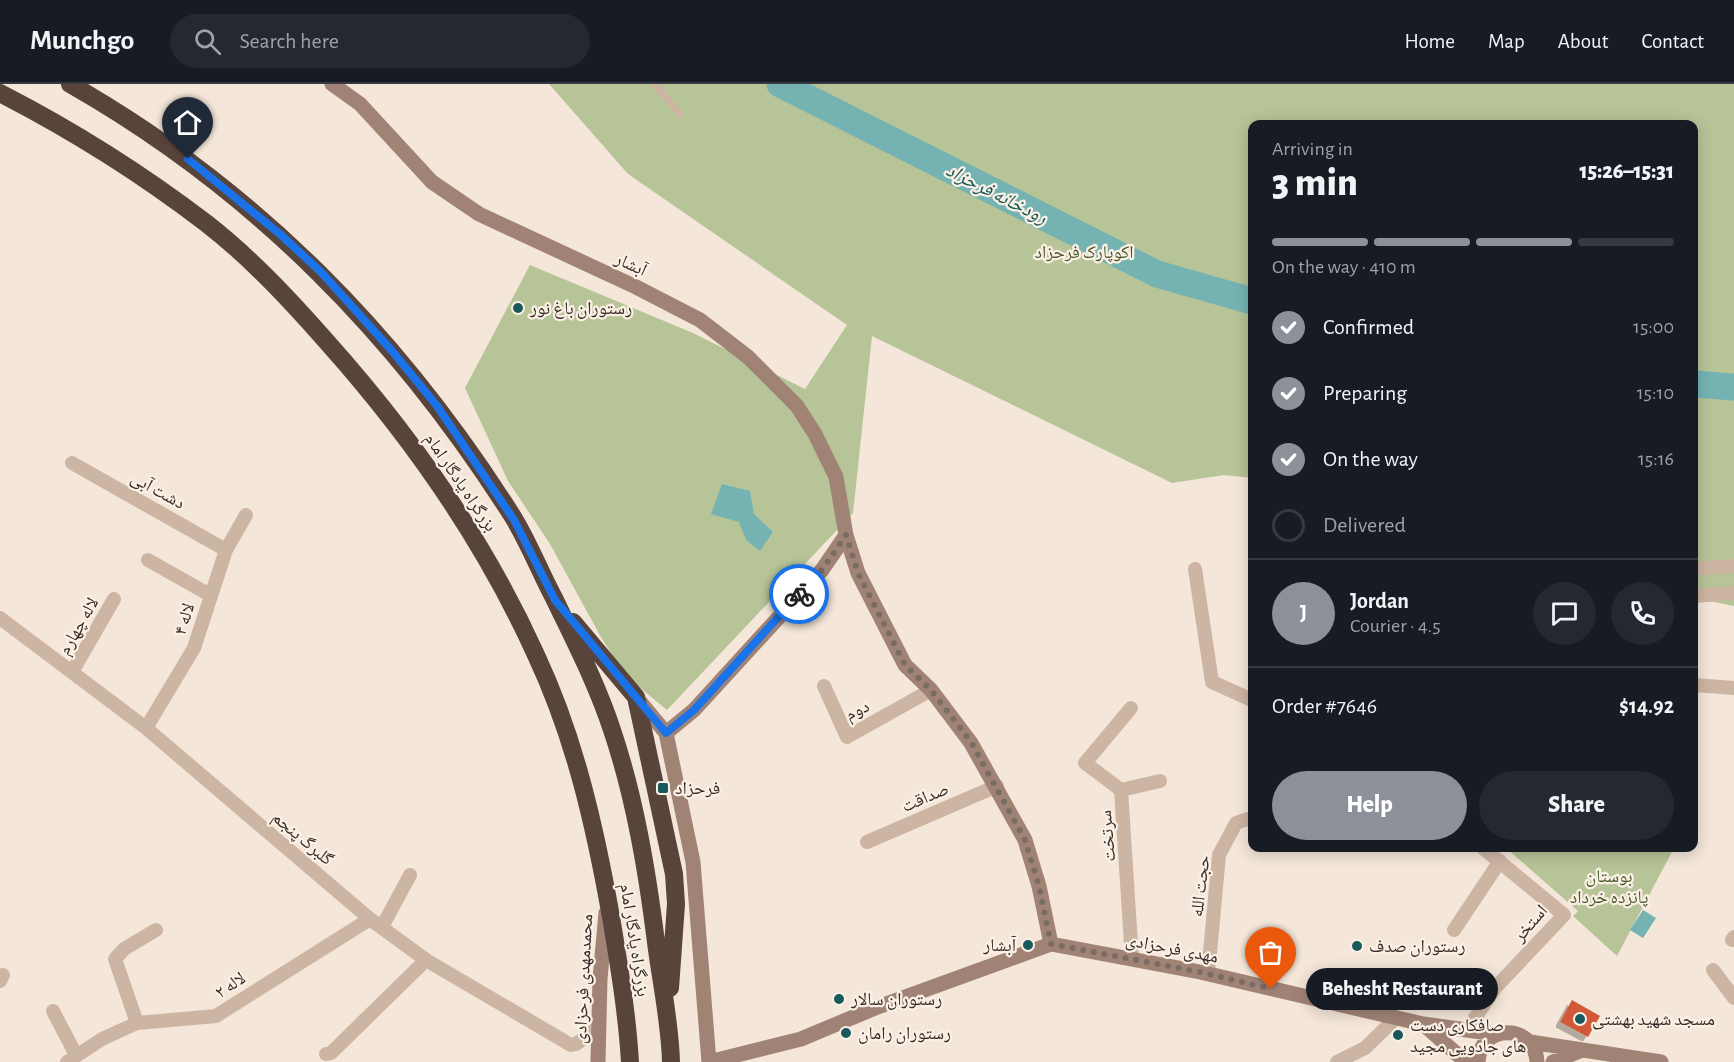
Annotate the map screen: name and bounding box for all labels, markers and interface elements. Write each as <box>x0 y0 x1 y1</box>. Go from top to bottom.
search box <box>170 14 590 68</box>
icon: search <box>191 25 224 58</box>
text: Munchgo <box>30 27 134 55</box>
text: Search here <box>239 30 339 52</box>
text: Home <box>1404 31 1455 52</box>
text: Map <box>1488 31 1525 52</box>
text: About <box>1558 31 1608 52</box>
text: Contact <box>1641 31 1704 52</box>
pin <box>162 97 213 159</box>
icon: home <box>171 106 204 139</box>
text: Arriving in <box>1272 139 1353 159</box>
water label: رودخانه فرحزاد <box>942 160 1051 229</box>
text: 15:26–15:31 <box>1579 160 1674 182</box>
text: 3 min <box>1272 164 1358 203</box>
park label: اکوپارک فرحزاد <box>1034 244 1134 263</box>
street label: آبشار <box>611 248 650 281</box>
text: On the way · 410 m <box>1272 257 1416 277</box>
place label: رستوران باغ نور <box>529 300 632 319</box>
marker: رستوران باغ نور <box>511 301 525 315</box>
icon: check <box>1272 311 1305 344</box>
text: Confirmed <box>1323 316 1414 338</box>
text: 15:00 <box>1633 317 1674 337</box>
icon: check <box>1272 377 1305 410</box>
text: Preparing <box>1323 382 1407 404</box>
text: 15:10 <box>1637 383 1674 403</box>
street label: بزرگراه یادگار امام <box>419 430 500 536</box>
icon: check <box>1272 443 1305 476</box>
text: On the way <box>1323 448 1418 470</box>
text: 15:16 <box>1638 449 1674 469</box>
street label: دشت آبی <box>127 467 188 514</box>
text: Delivered <box>1323 514 1406 536</box>
courier <box>769 564 829 624</box>
icon: bike <box>783 578 816 611</box>
button: chat <box>1533 582 1596 645</box>
button: phone <box>1611 582 1674 645</box>
text: Jordan <box>1350 590 1409 612</box>
street label: لاله چهارم <box>55 595 104 659</box>
street label: لاله ۴ <box>172 601 198 637</box>
text: J <box>1300 602 1307 624</box>
text: Courier · 4.5 <box>1350 616 1441 636</box>
text: Order #7646 <box>1272 695 1377 717</box>
text: $14.92 <box>1619 695 1674 717</box>
street label: دوم <box>842 697 873 726</box>
button: Help <box>1272 771 1467 840</box>
button: Share <box>1479 771 1674 840</box>
place label: فرحزاد <box>675 780 720 798</box>
street label: صداقت <box>899 780 952 816</box>
marker: فرحزاد <box>656 781 670 795</box>
street label: گلبرگ پنجم <box>267 808 337 871</box>
street label: سرتخت <box>1097 809 1119 863</box>
street label: حجت الله <box>1188 854 1214 918</box>
park label: بوستان پانزده خرداد <box>1570 868 1648 908</box>
street label: بزرگراه یادگار امام <box>614 882 652 998</box>
street label: استخر <box>1510 902 1551 946</box>
street label: محمدمهدی فرحزادی <box>572 914 597 1045</box>
pin <box>1245 927 1296 989</box>
street label: مهدی فرحزادی <box>1124 931 1220 968</box>
place label: آبشار <box>982 935 1016 956</box>
icon: bag <box>1254 936 1287 969</box>
marker: آبشار <box>1021 938 1035 952</box>
place label: رستوران صدف <box>1369 938 1465 957</box>
marker: رستوران صدف <box>1350 939 1364 953</box>
callout: Behesht Restaurant <box>1307 968 1499 1010</box>
street label: لاله ۲ <box>212 969 249 1002</box>
text: Behesht Restaurant <box>1322 979 1482 999</box>
place label: رستوران سالار <box>850 991 942 1010</box>
marker: رستوران سالار <box>832 992 846 1006</box>
place label: مسجد شهید بهشتی <box>1592 1011 1715 1030</box>
marker: مسجد شهید بهشتی <box>1573 1012 1587 1026</box>
place label: صافکاری دست های جادویی مجید <box>1410 1017 1526 1057</box>
place label: رستوران رامان <box>858 1025 951 1044</box>
marker: رستوران رامان <box>839 1026 853 1040</box>
marker: صافکاری دست های جادویی مجید <box>1391 1028 1405 1042</box>

